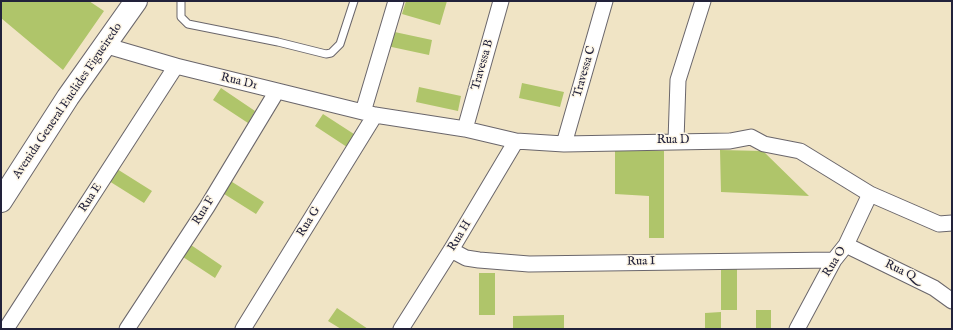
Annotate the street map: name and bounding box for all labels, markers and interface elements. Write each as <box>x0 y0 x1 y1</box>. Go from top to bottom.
street label: Avenida General Euclides Figueiredo <box>10 20 126 182</box>
street label: Travessa B <box>469 38 497 92</box>
street label: Travessa C <box>571 45 599 99</box>
street label: Rua D1 <box>219 71 259 93</box>
street label: Rua D <box>657 134 689 148</box>
street label: Rua E <box>76 181 106 215</box>
street label: Rua F <box>190 194 218 228</box>
street label: Rua G <box>294 204 324 240</box>
street label: Rua H <box>445 218 475 254</box>
street label: Rua O <box>820 244 850 280</box>
street label: Rua I <box>627 255 655 269</box>
street label: Rua Q <box>882 257 918 285</box>

